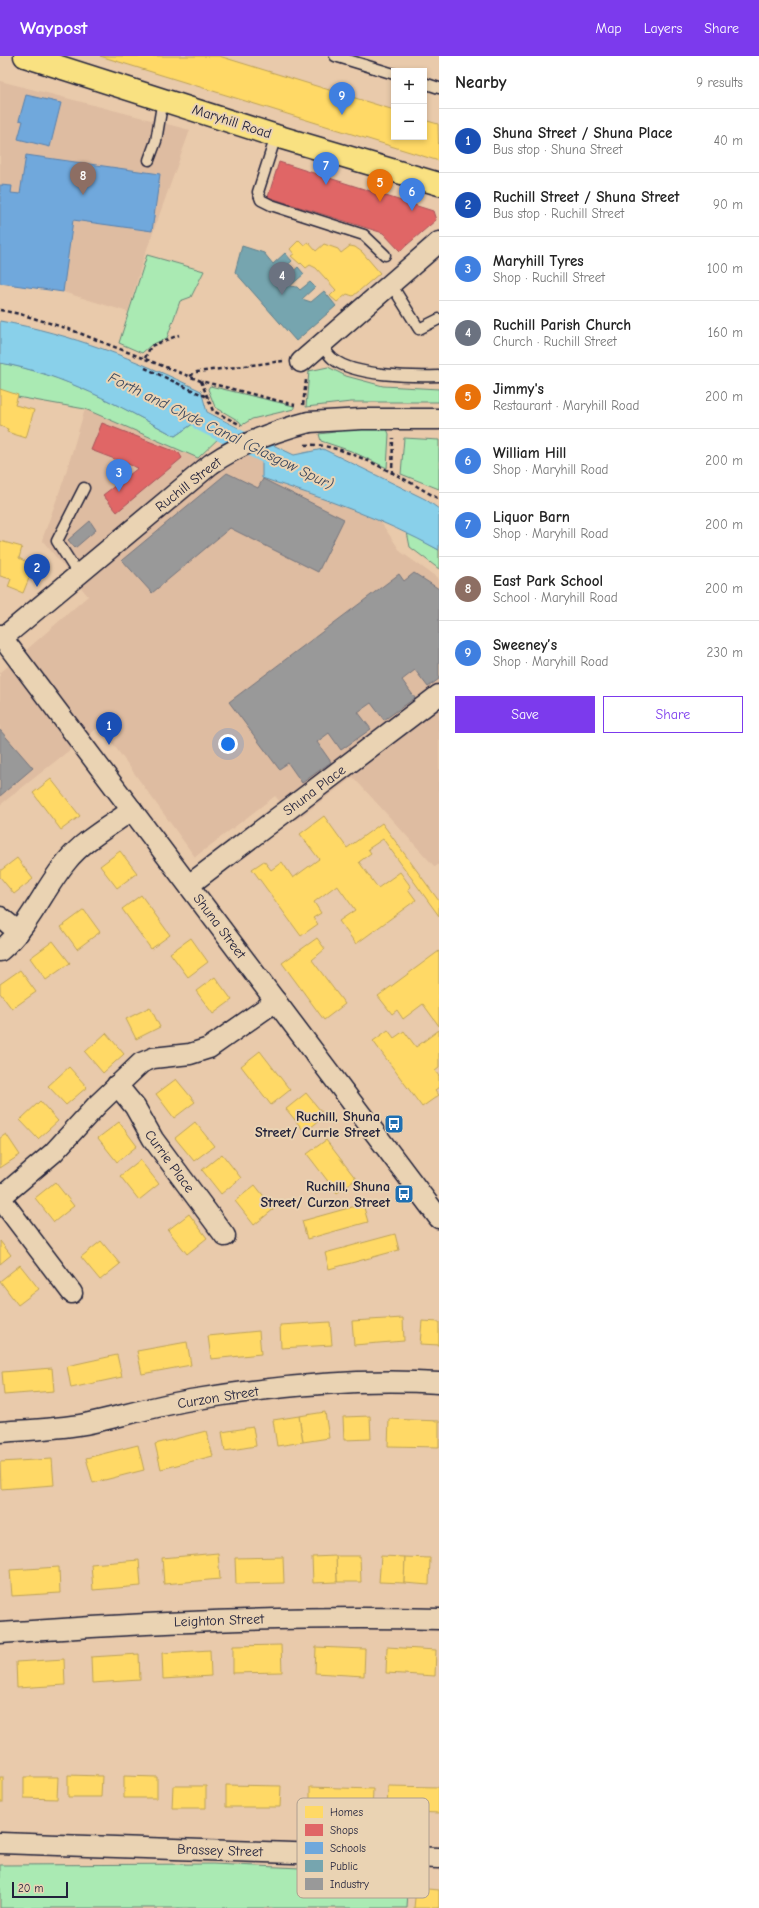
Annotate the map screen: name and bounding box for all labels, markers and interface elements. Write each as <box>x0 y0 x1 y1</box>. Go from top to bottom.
text: Waypost <box>20 17 88 39</box>
text: Map <box>595 20 622 37</box>
text: Layers <box>644 20 682 37</box>
text: Share <box>704 20 739 37</box>
map controls <box>391 68 427 140</box>
button: + <box>391 68 427 104</box>
text: Nearby <box>455 73 506 92</box>
text: 9 results <box>696 75 743 90</box>
pin: 9 <box>329 82 355 115</box>
street label: Maryhill Road <box>190 101 274 142</box>
button: − <box>391 104 427 140</box>
text: Shuna Street / Shuna Place <box>493 124 672 142</box>
text: 1 <box>465 133 471 148</box>
text: 40 m <box>714 133 743 148</box>
text: Bus stop · Shuna Street <box>493 142 623 157</box>
pin: 7 <box>313 152 339 185</box>
pin: 8 <box>70 162 96 195</box>
pin: 5 <box>367 169 393 202</box>
pin: 6 <box>399 178 425 211</box>
text: Ruchill Street / Shuna Street <box>493 188 680 206</box>
text: 2 <box>465 197 471 212</box>
text: 90 m <box>713 197 743 212</box>
text: Bus stop · Ruchill Street <box>493 206 624 221</box>
text: Maryhill Tyres <box>493 252 584 270</box>
text: 3 <box>465 261 471 276</box>
text: 100 m <box>707 261 743 276</box>
pin: 4 <box>269 262 295 295</box>
text: Shop · Ruchill Street <box>493 270 605 285</box>
text: Ruchill Parish Church <box>493 316 631 334</box>
text: 4 <box>465 325 471 340</box>
text: 160 m <box>708 325 743 340</box>
text: Church · Ruchill Street <box>493 334 617 349</box>
water label: Forth and Clyde Canal (Glasgow Spur) <box>106 369 336 493</box>
text: Jimmy's <box>493 380 544 398</box>
text: 5 <box>465 389 471 404</box>
text: 200 m <box>705 389 743 404</box>
text: Restaurant · Maryhill Road <box>493 398 639 413</box>
text: William Hill <box>493 444 566 462</box>
street label: Ruchill Street <box>152 453 225 515</box>
text: 6 <box>465 453 471 468</box>
text: 200 m <box>705 453 743 468</box>
pin: 3 <box>106 459 132 492</box>
text: Shop · Maryhill Road <box>493 462 609 477</box>
text: Liquor Barn <box>493 508 570 526</box>
text: 7 <box>465 517 471 532</box>
text: 200 m <box>705 517 743 532</box>
text: Shop · Maryhill Road <box>493 526 609 541</box>
pin: 2 <box>24 554 50 587</box>
text: East Park School <box>493 572 603 590</box>
text: 8 <box>465 581 471 596</box>
text: 200 m <box>705 581 743 596</box>
text: School · Maryhill Road <box>493 590 618 605</box>
text: Sweeney’s <box>493 636 557 654</box>
text: 9 <box>465 645 471 660</box>
text: 230 m <box>707 645 743 660</box>
text: Shop · Maryhill Road <box>493 654 609 669</box>
button: Save <box>455 696 595 733</box>
button: Share <box>603 696 743 733</box>
pin: 1 <box>96 712 122 745</box>
your location <box>218 734 238 754</box>
street label: Shuna Place <box>280 761 349 819</box>
street label: Shuna Street <box>190 890 250 963</box>
place label: Ruchill, Shuna Street/ Currie Street <box>255 1108 380 1141</box>
bus stop icon: Ruchill, Shuna Street/ Currie Street <box>383 1113 405 1135</box>
street label: Currie Place <box>141 1127 198 1196</box>
place label: Ruchill, Shuna Street/ Curzon Street <box>260 1178 390 1211</box>
bus stop icon: Ruchill, Shuna Street/ Curzon Street <box>393 1183 415 1205</box>
street label: Curzon Street <box>176 1383 261 1412</box>
street label: Leighton Street <box>174 1610 265 1631</box>
legend <box>297 1798 429 1898</box>
text: Homes <box>330 1806 363 1819</box>
text: Shops <box>330 1824 359 1837</box>
street label: Brassey Street <box>177 1841 264 1861</box>
text: Schools <box>330 1842 366 1855</box>
text: Public <box>330 1860 359 1873</box>
text: Industry <box>330 1878 369 1891</box>
scale bar <box>12 1880 68 1899</box>
text: 20 m <box>18 1882 43 1895</box>

